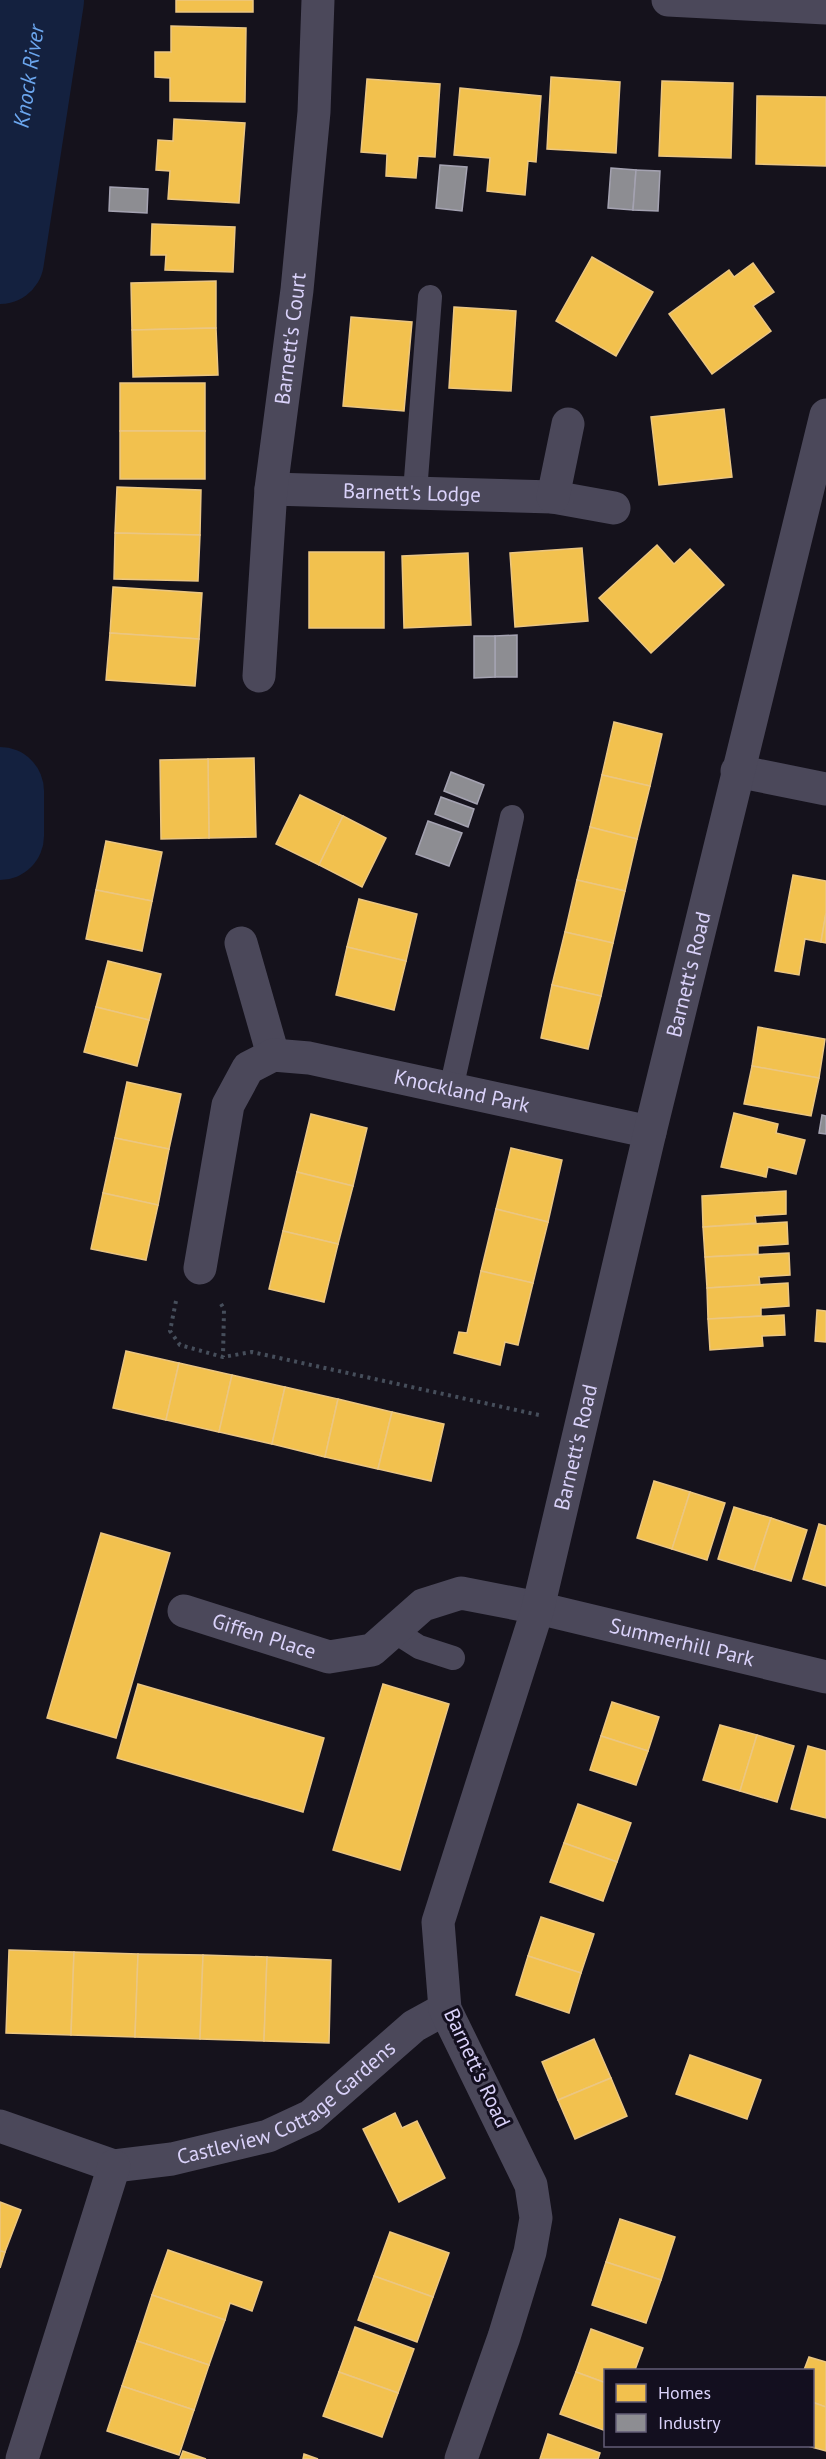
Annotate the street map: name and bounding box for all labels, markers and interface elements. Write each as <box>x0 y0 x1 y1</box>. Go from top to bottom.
water label: Knock River <box>7 21 50 130</box>
street label: Barnett's Court <box>268 271 312 406</box>
street label: Barnett's Lodge <box>343 477 481 508</box>
street label: Barnett's Road <box>660 909 717 1040</box>
street label: Knockland Park <box>391 1063 532 1118</box>
street label: Barnett's Road <box>547 1382 603 1513</box>
street label: Giffen Place <box>209 1607 320 1665</box>
street label: Summerhill Park <box>607 1612 757 1672</box>
street label: Barnett's Road <box>438 2004 517 2132</box>
street label: Castleview Cottage Gardens <box>174 2034 401 2170</box>
legend <box>604 2369 814 2447</box>
text: Homes <box>658 2381 711 2404</box>
text: Industry <box>658 2411 721 2434</box>

